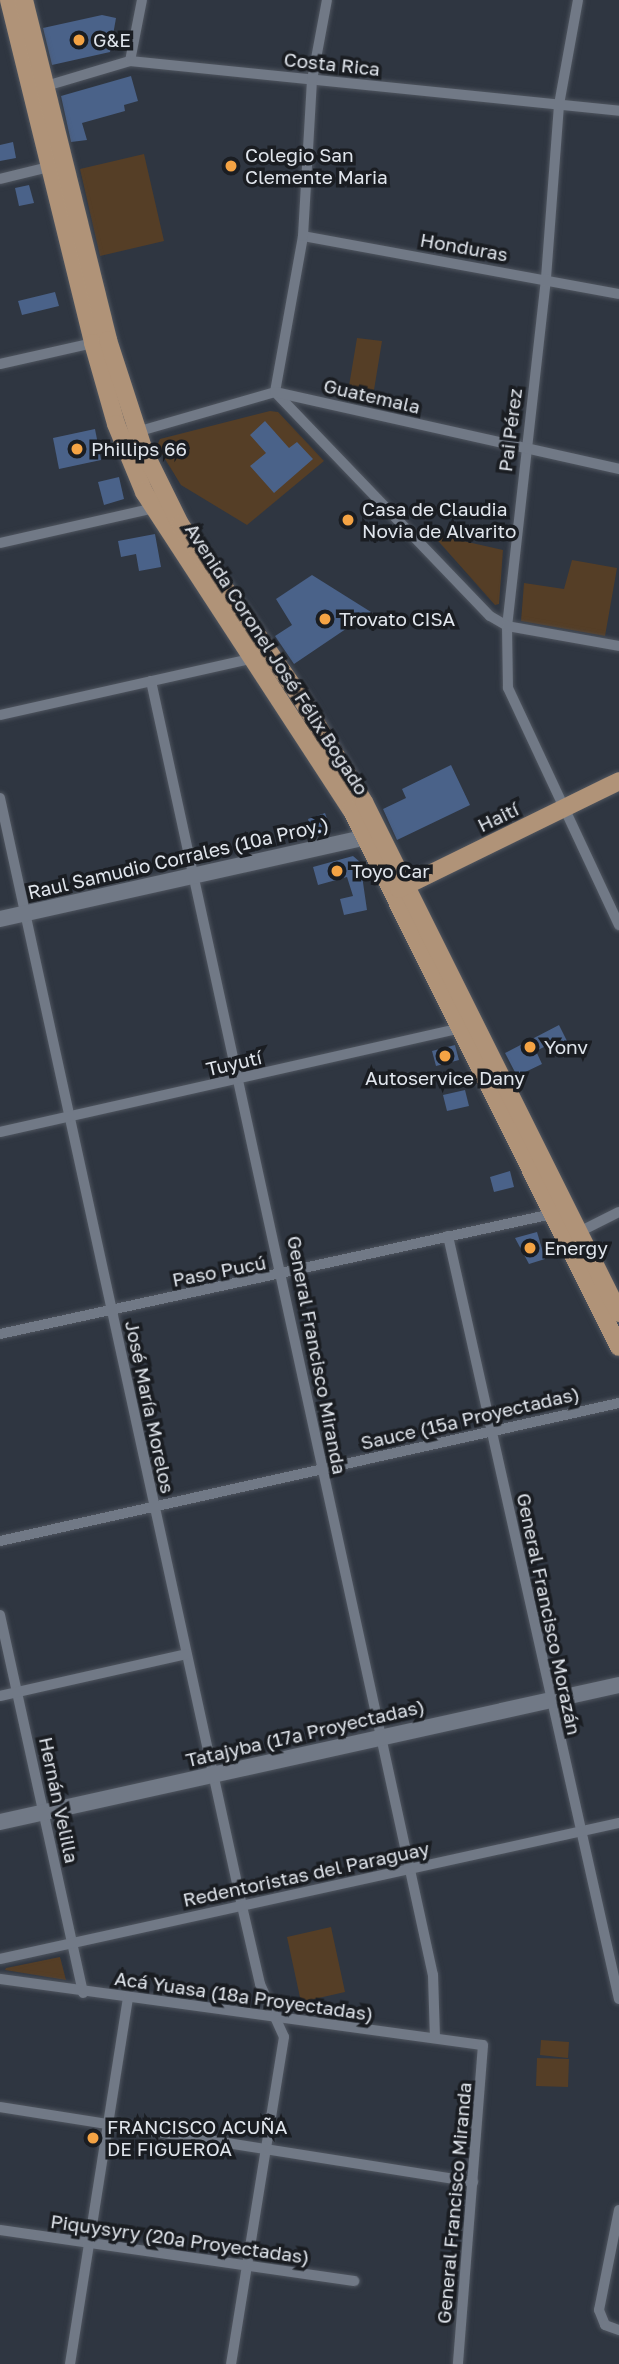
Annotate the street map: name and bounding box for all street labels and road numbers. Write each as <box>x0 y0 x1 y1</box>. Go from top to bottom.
street label: Costa Rica <box>283 48 381 80</box>
street label: Honduras <box>418 228 510 266</box>
street label: Guatemala <box>321 374 423 418</box>
street label: Pai Pérez <box>494 387 526 473</box>
street label: Avenida Coronel José Félix Bogado <box>181 519 373 799</box>
street label: Haití <box>474 797 522 837</box>
street label: Raul Samudio Corrales (10ª Proy.) <box>25 812 331 904</box>
street label: Tuyutí <box>204 1046 264 1080</box>
street label: General Francisco Miranda <box>283 1234 351 1476</box>
street label: Paso Pucú <box>170 1251 268 1291</box>
street label: José María Morelos <box>121 1318 179 1496</box>
street label: Sauce (15ª Proyectadas) <box>358 1382 582 1454</box>
street label: General Francisco Morazán <box>512 1491 586 1737</box>
street label: Tatajyba (17ª Proyectadas) <box>183 1694 427 1772</box>
street label: Hernán Velilla <box>35 1735 83 1865</box>
street label: Redentoristas del Paraguay <box>181 1837 431 1911</box>
street label: Acá Yuasa (18ª Proyectadas) <box>113 1967 375 2025</box>
street label: General Francisco Miranda <box>432 2081 476 2325</box>
street label: Piquysyry (20ª Proyectadas) <box>49 2210 311 2268</box>

